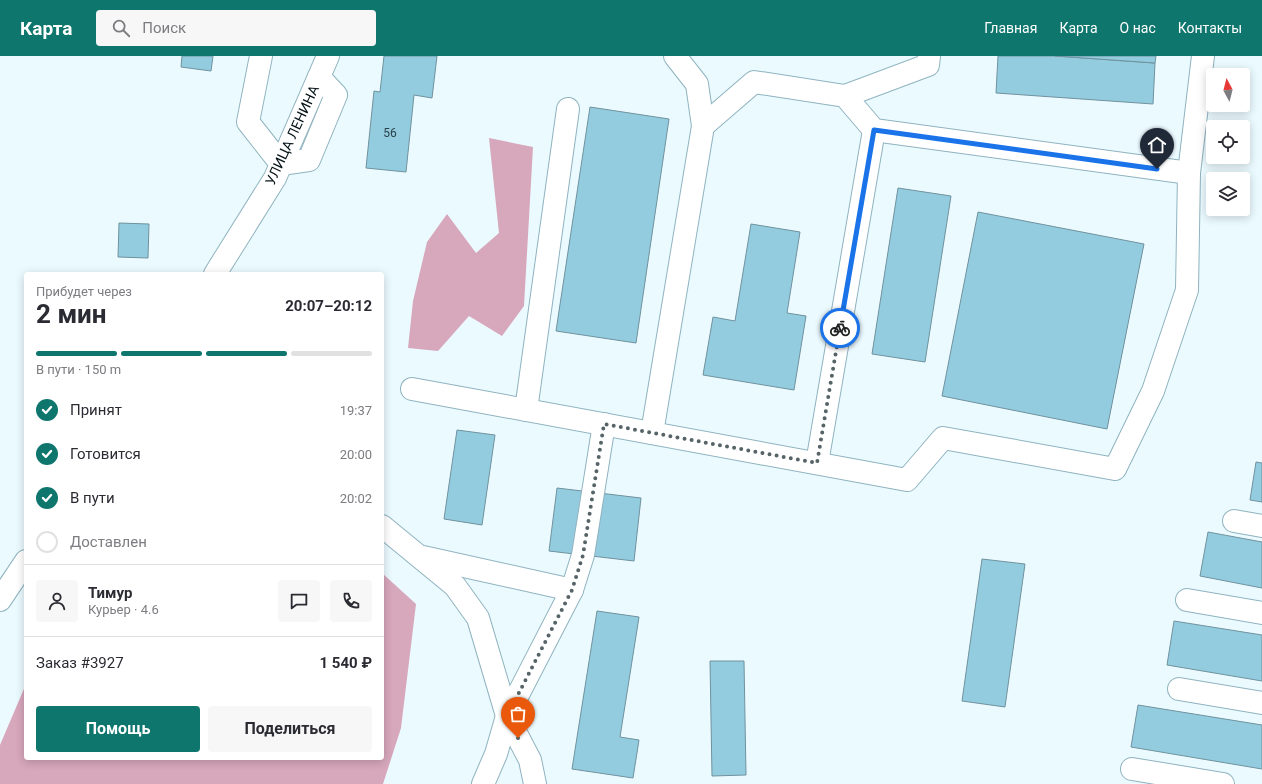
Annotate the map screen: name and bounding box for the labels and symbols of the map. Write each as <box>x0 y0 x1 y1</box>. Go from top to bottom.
north arrow <box>1206 68 1250 112</box>
street label: УЛИЦА ЛЕНИНА <box>262 83 322 187</box>
house number: 56 <box>383 126 397 140</box>
pin <box>1140 128 1174 169</box>
courier <box>820 308 860 348</box>
pin <box>501 697 535 738</box>

